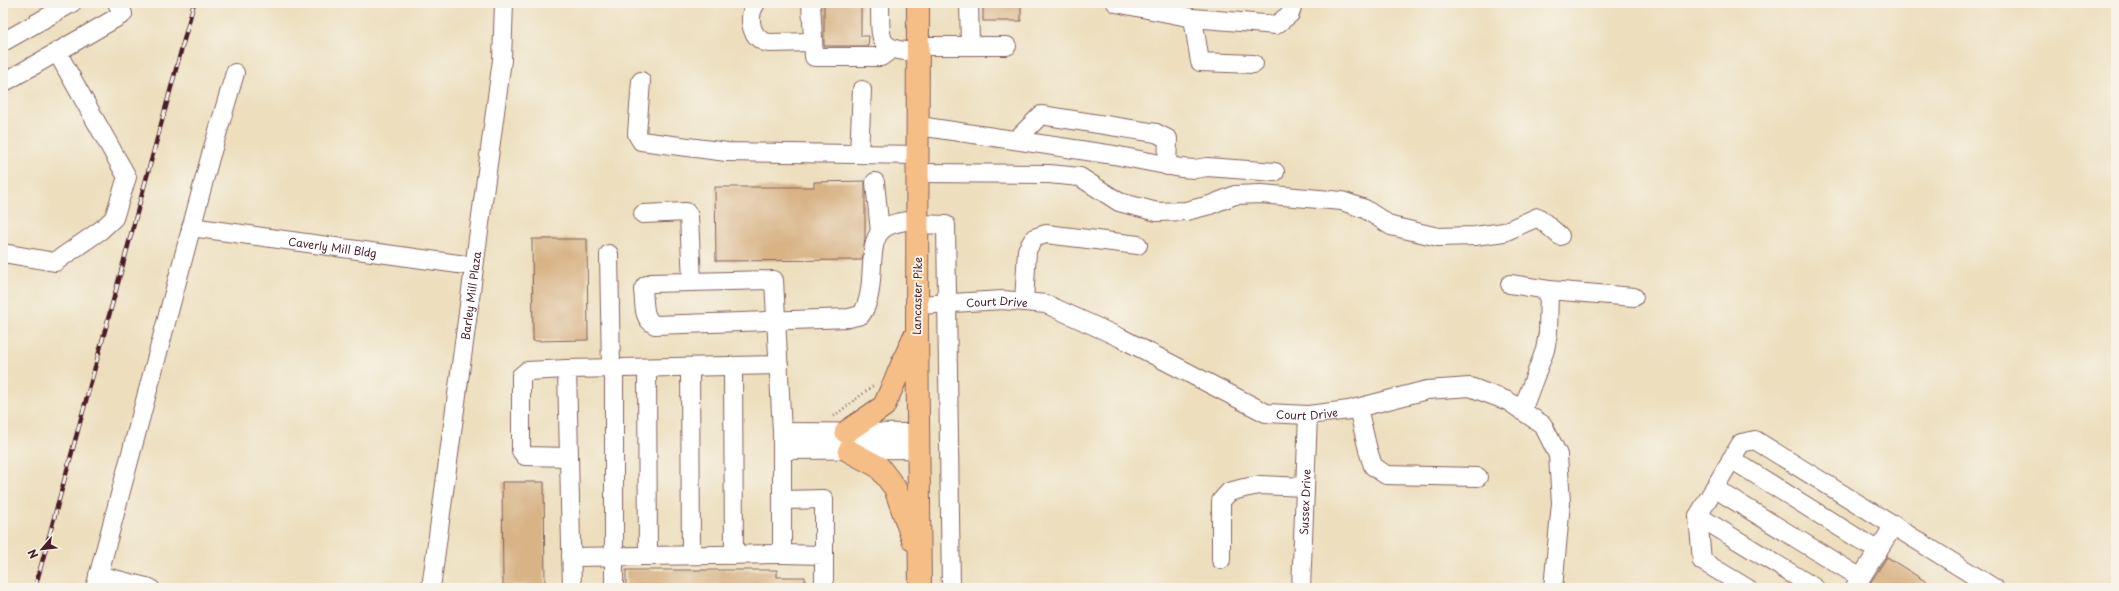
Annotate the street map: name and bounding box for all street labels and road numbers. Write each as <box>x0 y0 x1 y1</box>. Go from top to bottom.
street label: Caverly Mill Bldg <box>287 232 378 261</box>
street label: Barley Mill Plaza <box>456 250 485 341</box>
street label: Lancaster Pike <box>908 257 926 335</box>
street label: Court Drive <box>965 291 1029 311</box>
street label: Court Drive <box>1276 403 1339 424</box>
street label: Sussex Drive <box>1295 469 1314 535</box>

